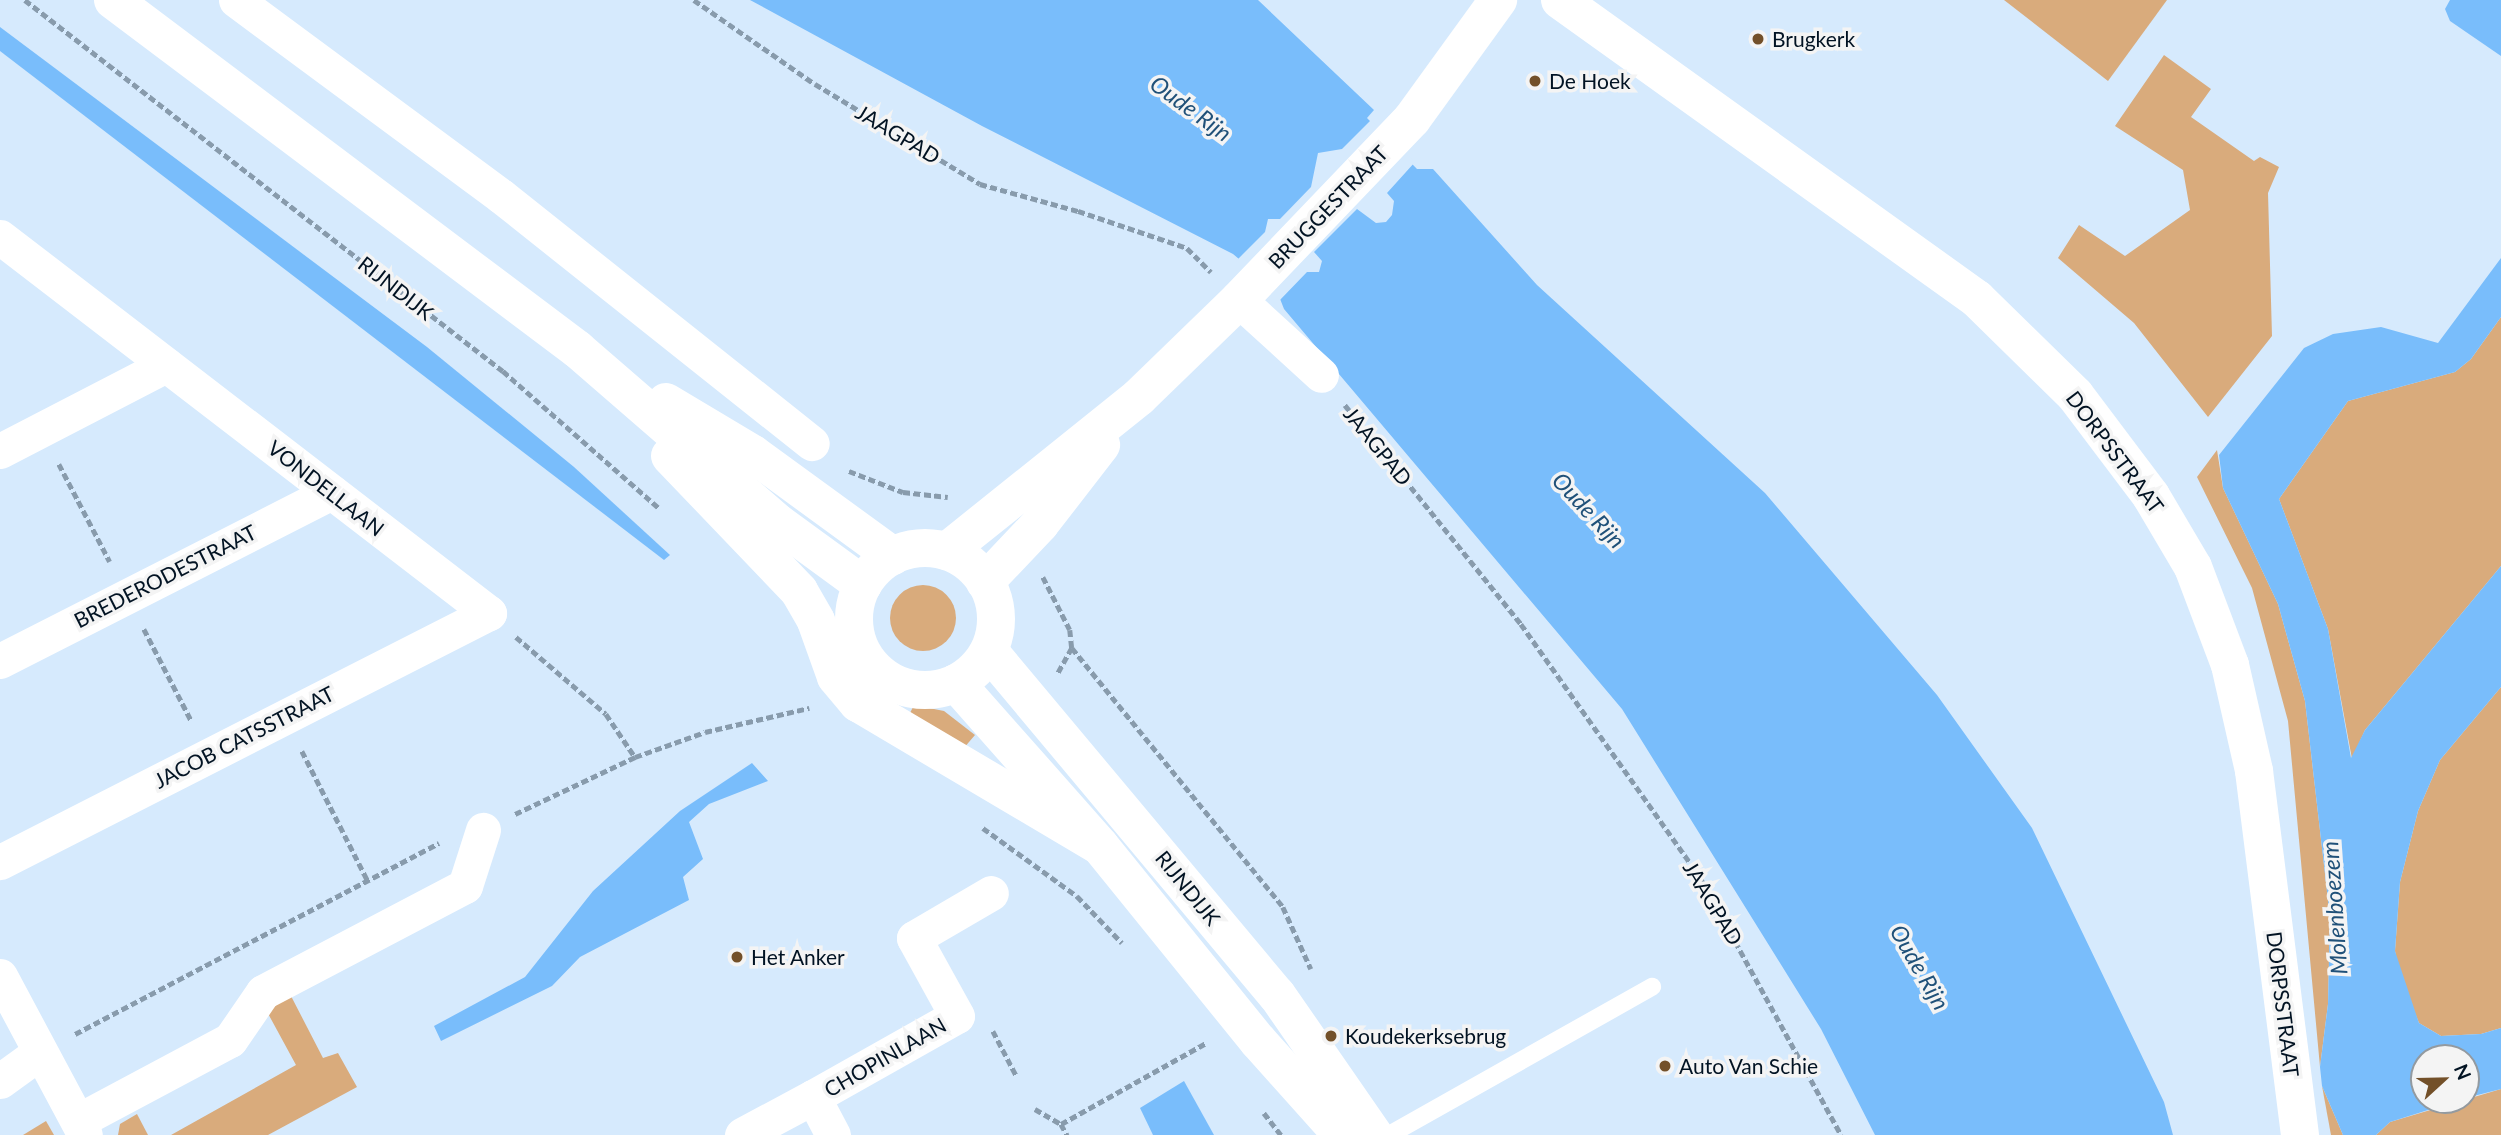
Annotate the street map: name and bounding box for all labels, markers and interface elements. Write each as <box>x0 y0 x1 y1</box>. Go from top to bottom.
place label: Brugkerk <box>1772 26 1855 52</box>
marker: Brugkerk <box>1750 31 1766 47</box>
place label: De Hoek <box>1549 68 1631 94</box>
water label: Oude Rijn <box>1145 69 1237 147</box>
marker: De Hoek <box>1527 73 1543 89</box>
street label: JAAGPAD <box>851 99 945 169</box>
street label: BRUGGESTRAAT <box>1263 140 1393 274</box>
street label: RIJNDIJK <box>353 251 439 325</box>
street label: DORPSSTRAAT <box>2061 386 2169 518</box>
street label: JAAGPAD <box>1339 402 1417 490</box>
street label: VONDELLAAN <box>263 435 389 541</box>
water label: Oude Rijn <box>1547 466 1631 554</box>
street label: BREDERODESTRAAT <box>70 519 260 633</box>
street label: JACOB CATSSTRAAT <box>150 681 338 793</box>
water label: Molenboezem <box>2316 840 2352 976</box>
street label: RIJNDIJK <box>1150 846 1226 930</box>
street label: JAAGPAD <box>1678 856 1748 950</box>
water label: Oude Rijn <box>1885 919 1955 1015</box>
street label: DORPSSTRAAT <box>2262 930 2304 1078</box>
place label: Het Anker <box>751 944 845 970</box>
marker: Het Anker <box>729 949 745 965</box>
street label: CHOPINLAAN <box>820 1012 950 1102</box>
place label: Koudekerksebrug <box>1345 1023 1506 1049</box>
marker: Koudekerksebrug <box>1323 1028 1339 1044</box>
north arrow <box>2410 1044 2480 1114</box>
place label: Auto Van Schie <box>1679 1053 1819 1079</box>
marker: Auto Van Schie <box>1657 1058 1673 1074</box>
text: N <box>2450 1061 2476 1083</box>

